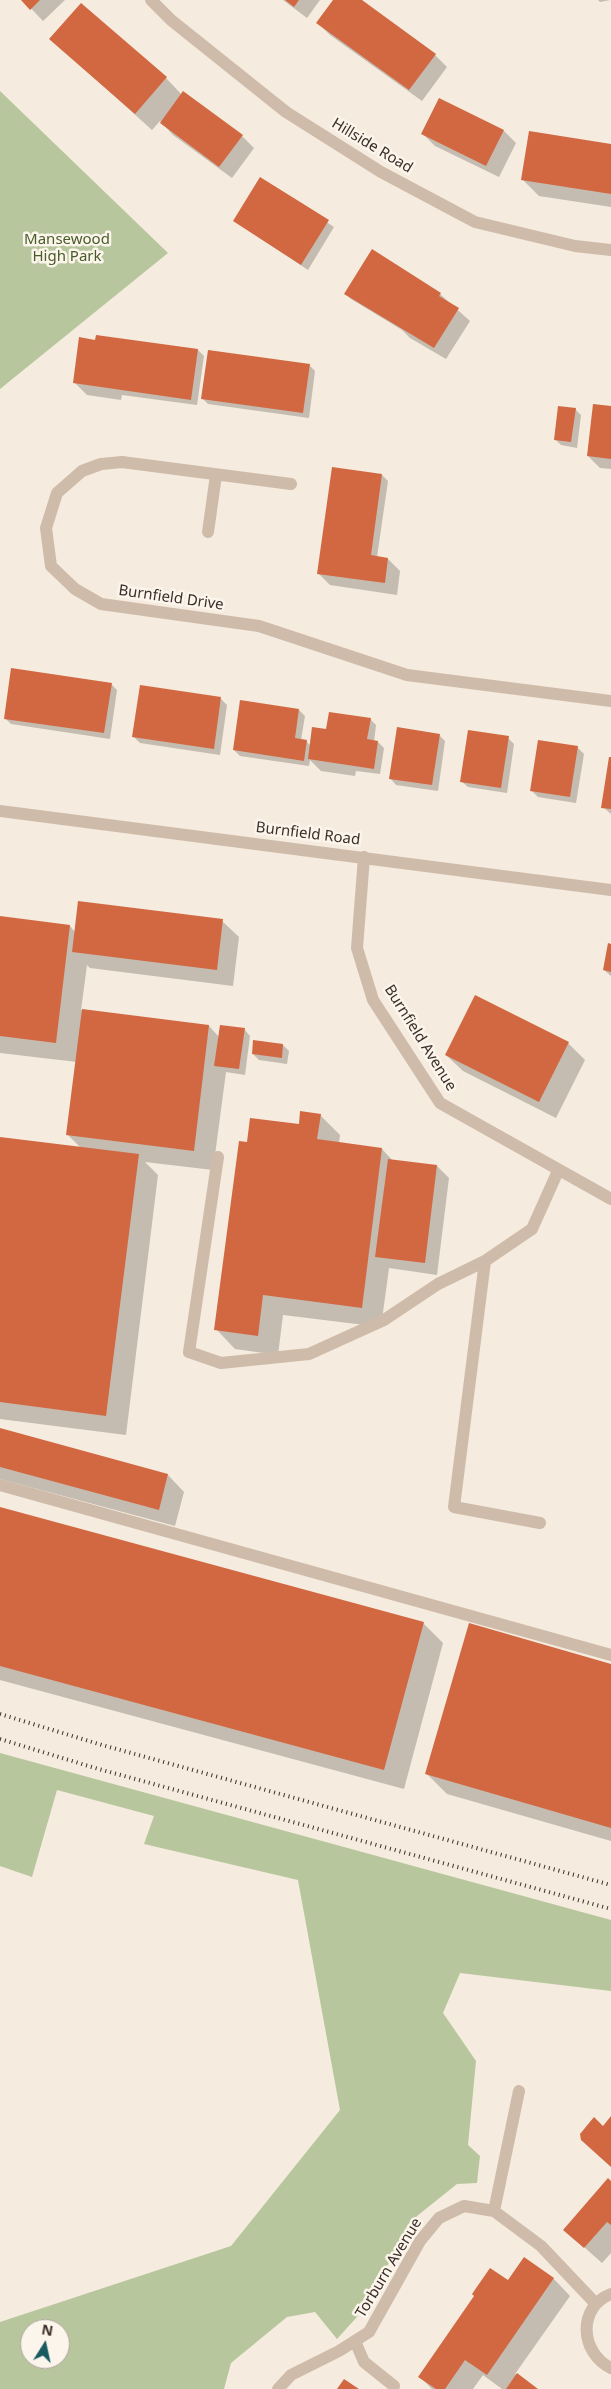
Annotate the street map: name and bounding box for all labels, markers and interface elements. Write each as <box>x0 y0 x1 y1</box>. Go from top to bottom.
street label: Hillside Road <box>328 115 416 177</box>
park label: Mansewood High Park <box>24 231 110 266</box>
street label: Burnfield Drive <box>117 582 225 614</box>
street label: Burnfield Road <box>255 819 361 849</box>
street label: Burnfield Avenue <box>380 982 460 1094</box>
street label: Torburn Avenue <box>352 2215 426 2321</box>
north arrow <box>20 2319 70 2369</box>
text: N <box>40 2319 55 2340</box>

